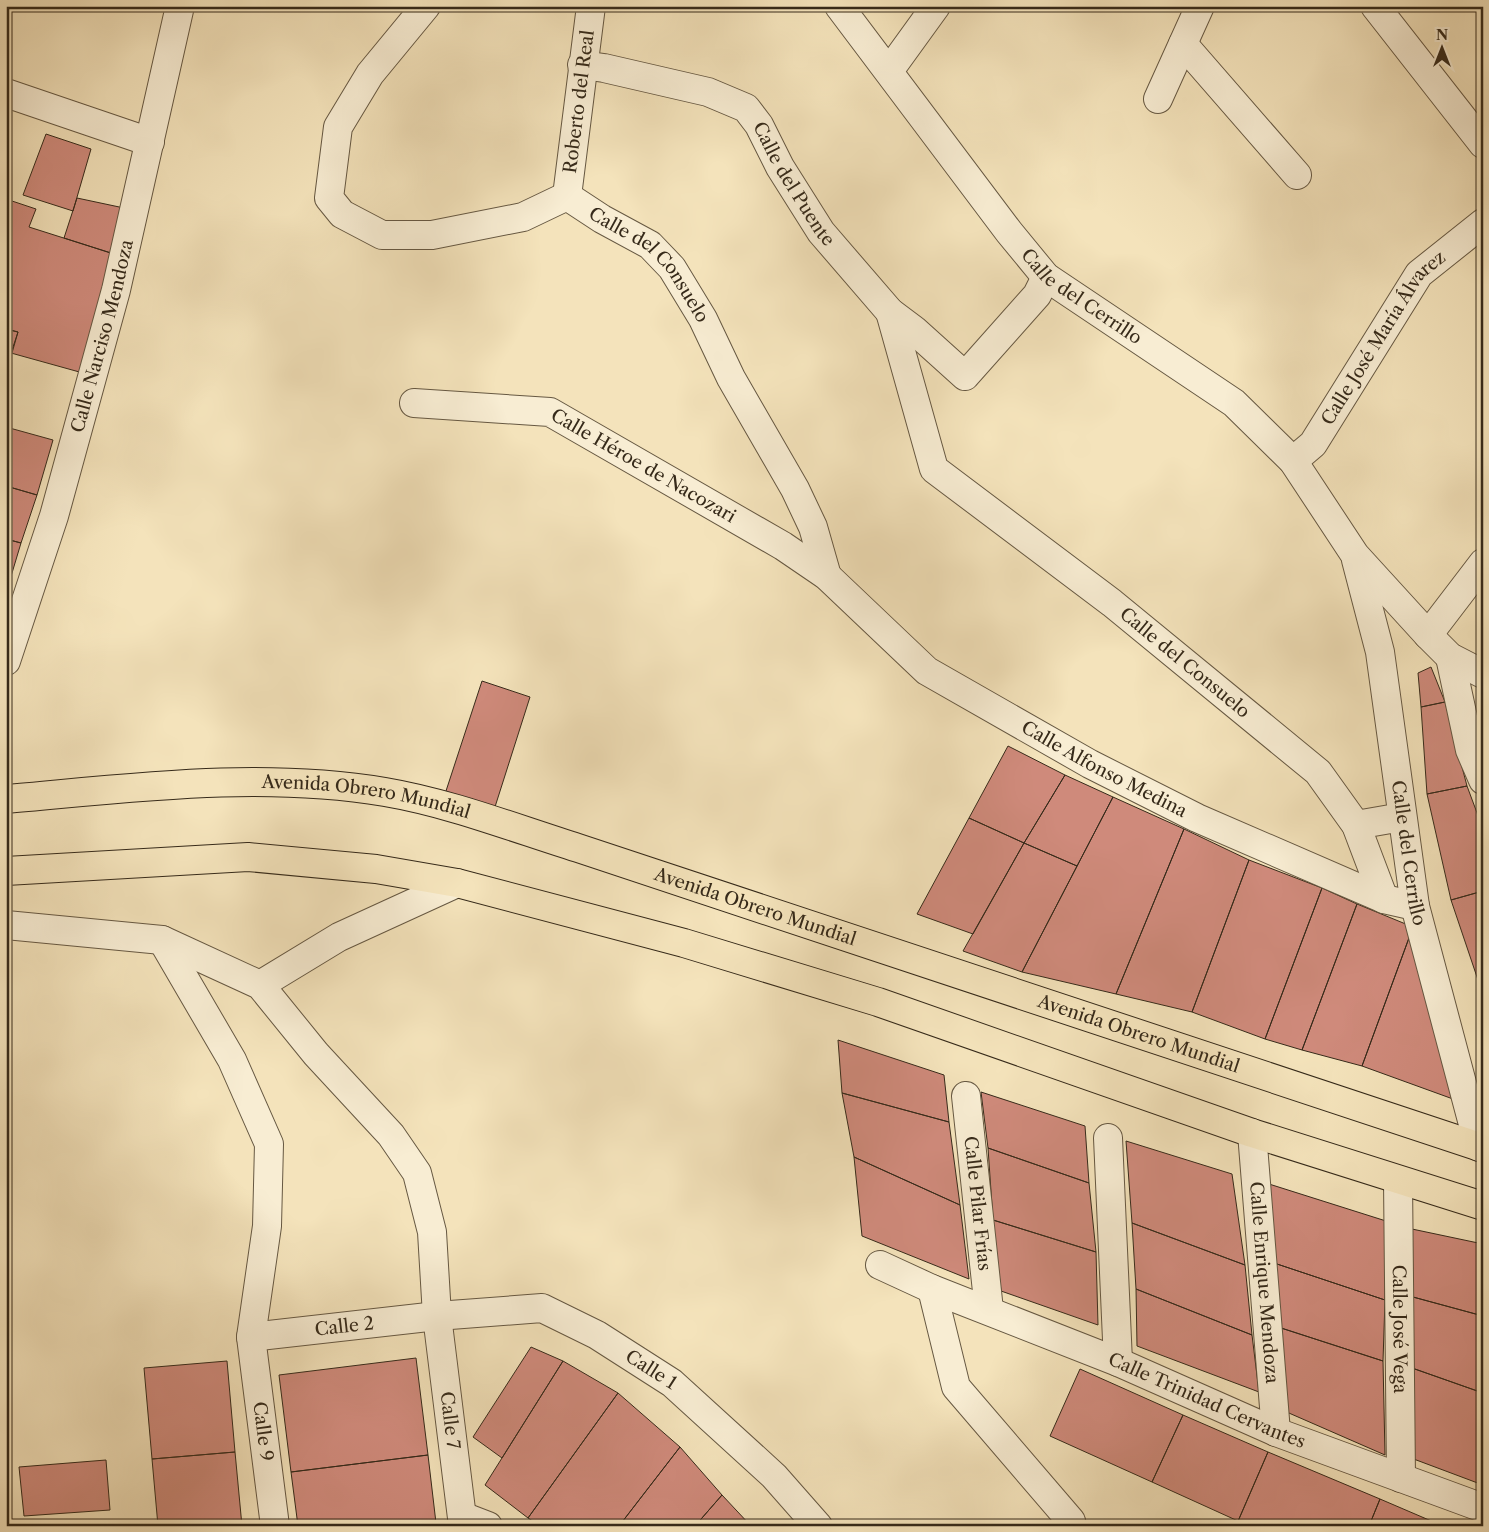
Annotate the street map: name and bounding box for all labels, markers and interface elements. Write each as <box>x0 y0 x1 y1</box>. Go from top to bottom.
north arrow <box>1416 22 1466 72</box>
text: N <box>1436 26 1448 44</box>
street label: Roberto del Real <box>559 29 599 175</box>
street label: Calle del Puente <box>748 118 839 251</box>
street label: Calle del Consuelo <box>584 202 713 327</box>
street label: Calle Narciso Mendoza <box>66 237 138 435</box>
street label: Calle del Cerrillo <box>1016 244 1146 349</box>
street label: Calle José María Álvarez <box>1317 246 1450 429</box>
street label: Calle Héroe de Nacozari <box>547 404 740 528</box>
street label: Calle del Consuelo <box>1115 603 1254 723</box>
street label: Calle Alfonso Medina <box>1018 716 1191 822</box>
street label: Avenida Obrero Mundial <box>260 771 473 823</box>
street label: Calle del Cerrillo <box>1387 779 1431 928</box>
street label: Avenida Obrero Mundial <box>650 863 859 950</box>
street label: Avenida Obrero Mundial <box>1034 990 1243 1078</box>
street label: Calle Pilar Frías <box>959 1135 996 1272</box>
street label: Calle Enrique Mendoza <box>1245 1181 1283 1385</box>
street label: Calle José Vega <box>1388 1265 1411 1394</box>
street label: Calle 2 <box>314 1312 375 1341</box>
street label: Calle 1 <box>621 1345 681 1394</box>
street label: Calle Trinidad Cervantes <box>1105 1348 1308 1453</box>
street label: Calle 7 <box>435 1390 464 1451</box>
street label: Calle 9 <box>248 1400 278 1462</box>

